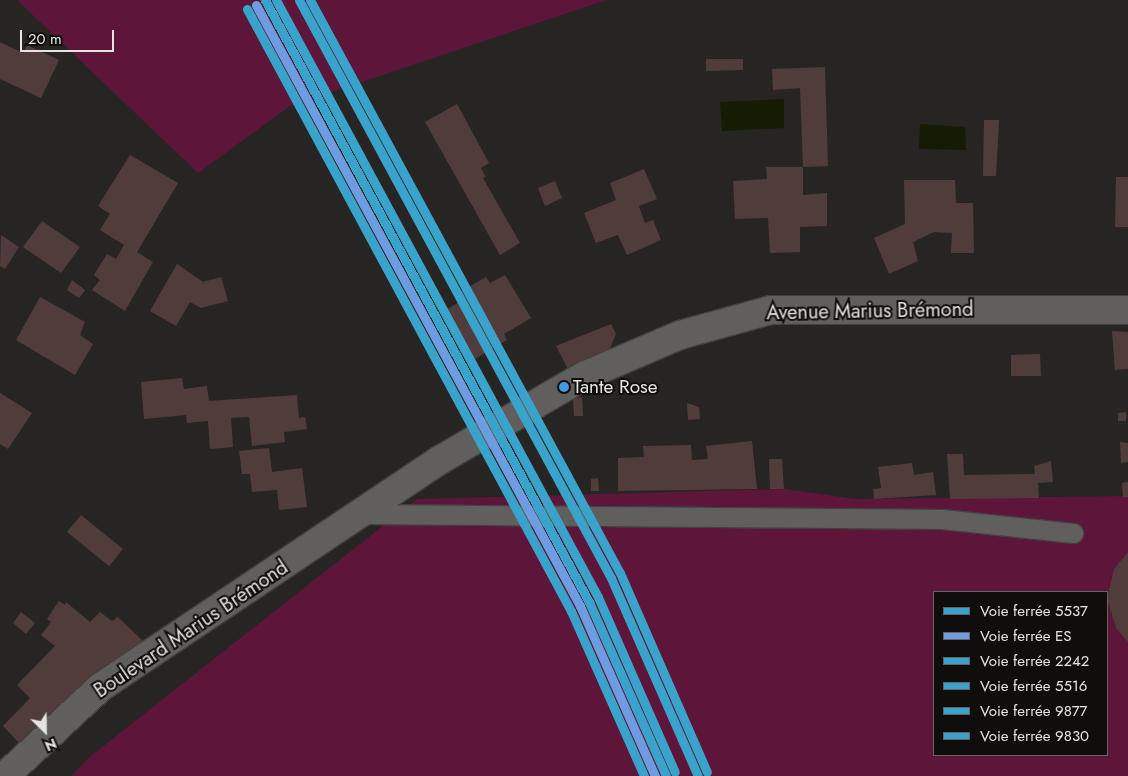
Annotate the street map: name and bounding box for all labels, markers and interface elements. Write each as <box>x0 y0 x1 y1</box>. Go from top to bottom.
scale bar <box>22 20 116 52</box>
text: 20 m <box>28 28 62 50</box>
street label: Avenue Marius Brémond <box>766 297 974 325</box>
place label: Tante Rose <box>573 376 658 398</box>
marker: Tante Rose <box>559 382 569 392</box>
street label: Boulevard Marius Brémond <box>89 555 293 703</box>
legend <box>933 591 1108 756</box>
text: Voie ferrée 5537 <box>980 600 1088 622</box>
text: Voie ferrée ES <box>980 625 1072 647</box>
text: Voie ferrée 2242 <box>980 650 1089 672</box>
text: Voie ferrée 5516 <box>980 675 1087 697</box>
text: Voie ferrée 9877 <box>980 700 1087 722</box>
north arrow <box>20 706 70 756</box>
text: Voie ferrée 9830 <box>980 725 1089 747</box>
text: N <box>42 733 60 756</box>

